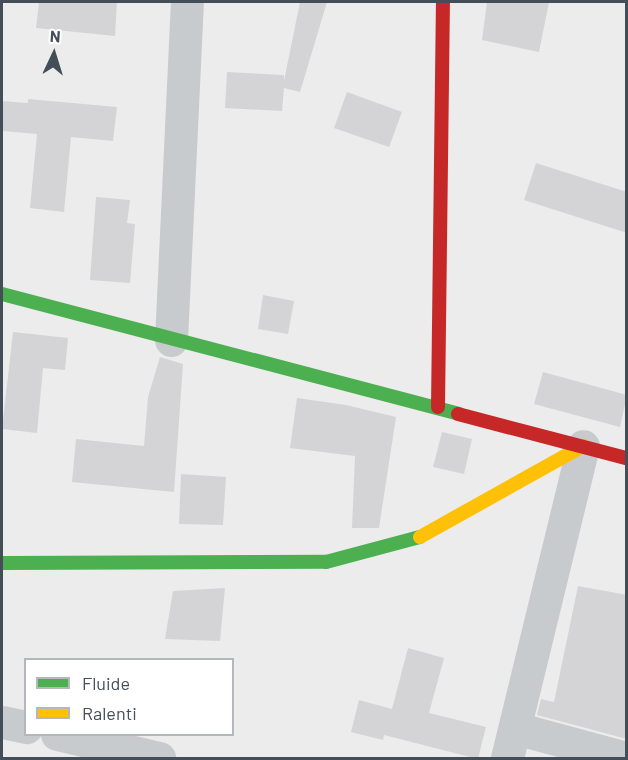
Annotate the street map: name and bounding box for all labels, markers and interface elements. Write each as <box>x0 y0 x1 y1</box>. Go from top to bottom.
north arrow <box>24 24 84 84</box>
text: N <box>49 26 61 45</box>
legend <box>24 658 234 736</box>
text: Fluide <box>82 672 130 694</box>
text: Ralenti <box>82 702 137 724</box>

